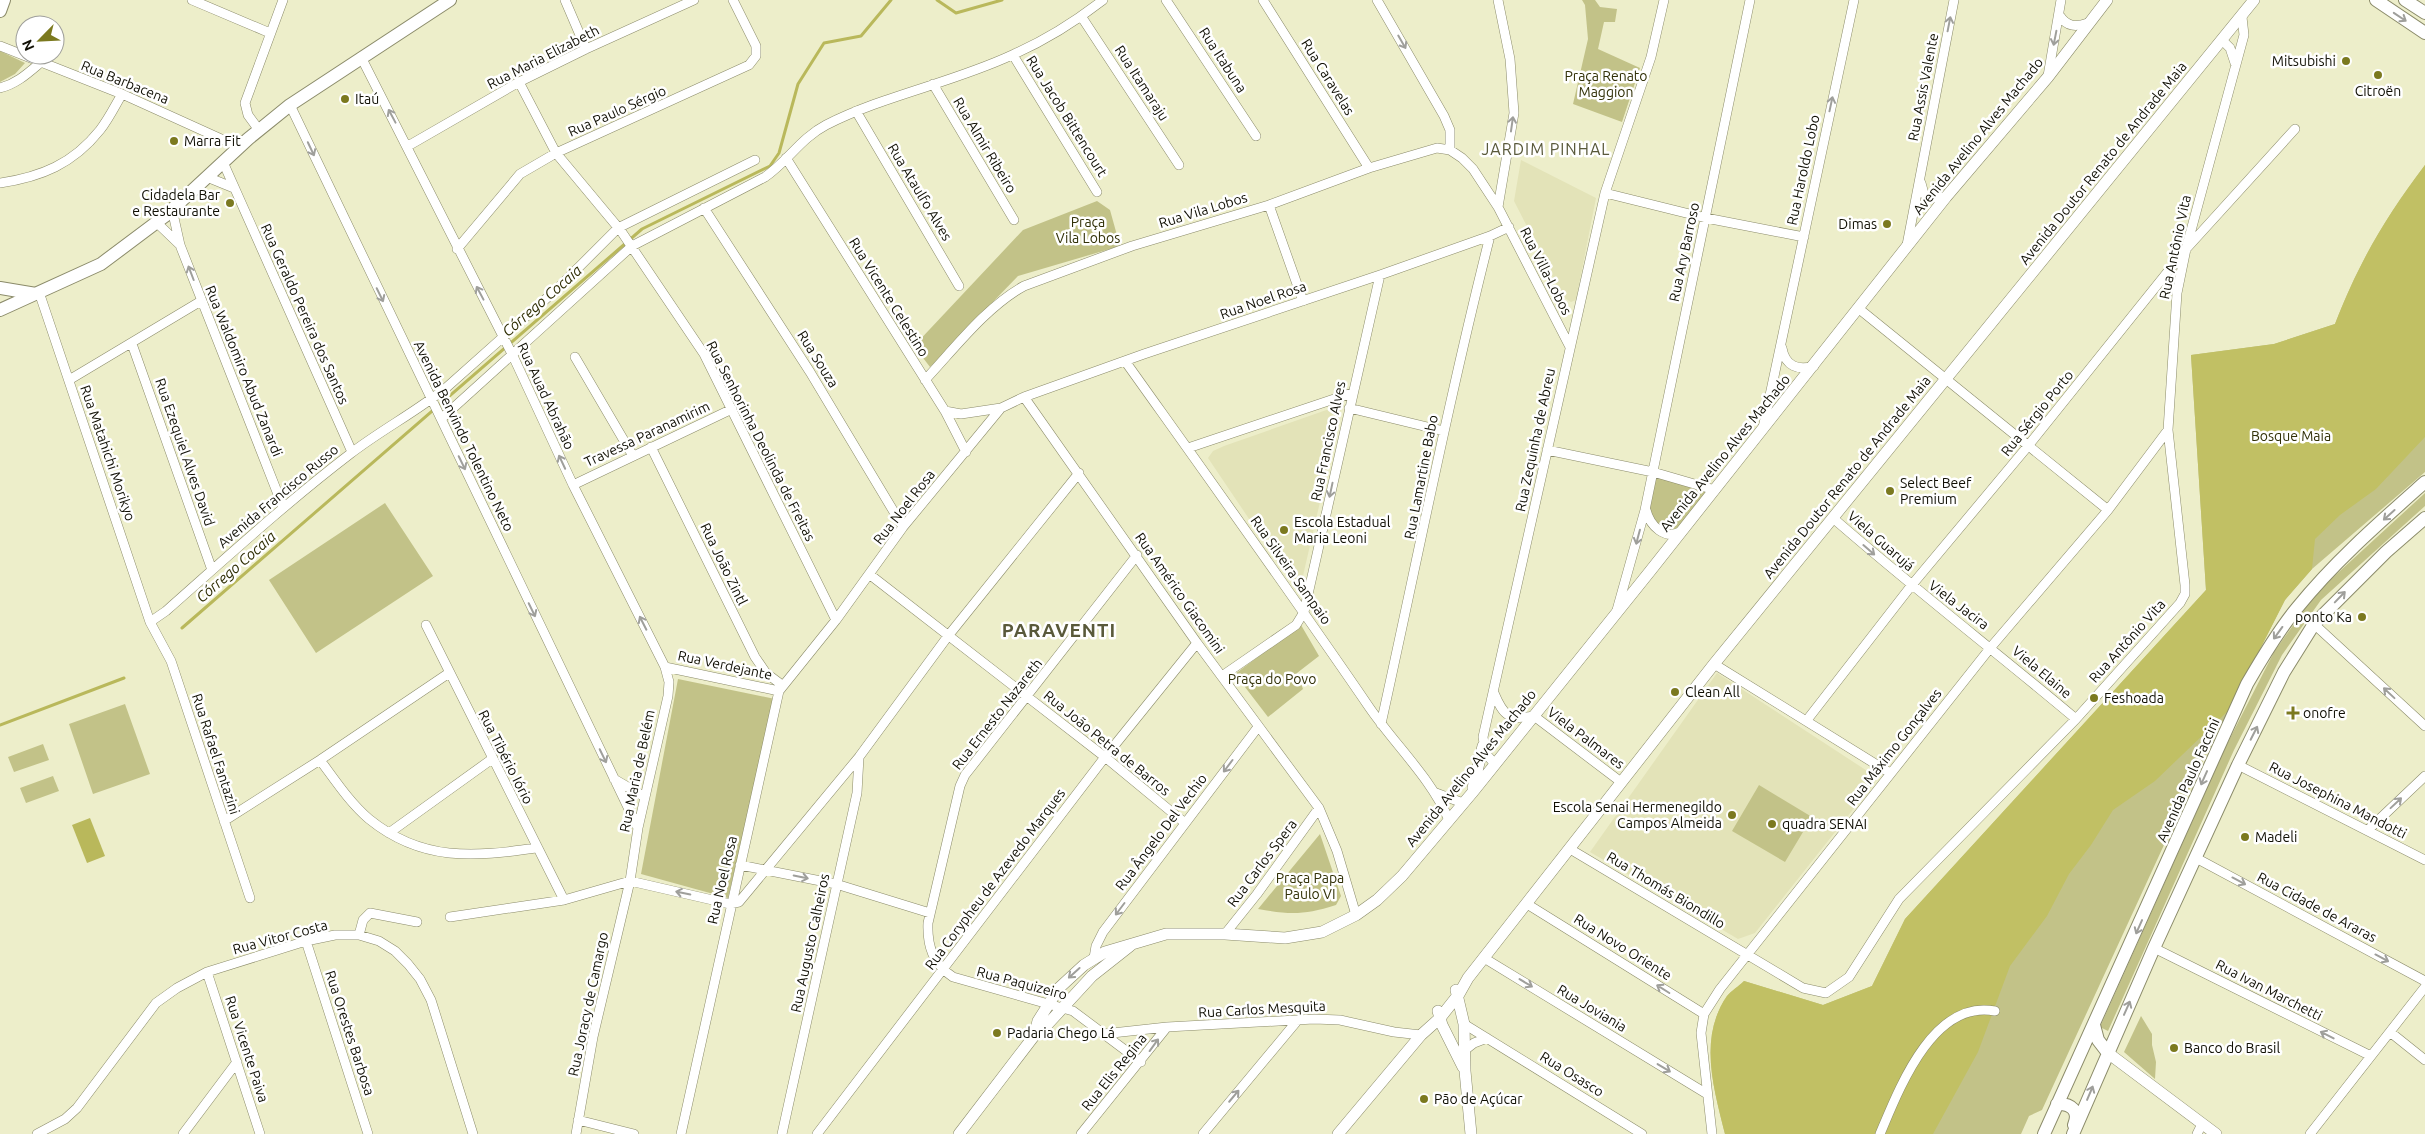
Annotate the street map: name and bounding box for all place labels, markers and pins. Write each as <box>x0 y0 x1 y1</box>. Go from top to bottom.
place label: Mitsubishi <box>2272 53 2336 69</box>
marker: Mitsubishi <box>2340 55 2352 67</box>
marker: Citroën <box>2372 69 2384 81</box>
place label: Citroën <box>2355 83 2401 99</box>
place label: Itaú <box>355 91 379 107</box>
marker: Itaú <box>339 93 351 105</box>
place label: Marra Fit <box>184 133 241 149</box>
marker: Marra Fit <box>168 135 180 147</box>
place label: Cidadela Bar e Restaurante <box>132 187 221 219</box>
marker: Cidadela Bar e Restaurante <box>224 197 236 209</box>
place label: Dimas <box>1838 216 1877 232</box>
marker: Dimas <box>1881 218 1893 230</box>
place label: Select Beef Premium <box>1900 475 1972 507</box>
marker: Select Beef Premium <box>1884 485 1896 497</box>
place label: Escola Estadual Maria Leoni <box>1294 514 1391 546</box>
marker: Escola Estadual Maria Leoni <box>1278 524 1290 536</box>
place label: ponto Ka <box>2295 609 2352 625</box>
marker: ponto Ka <box>2356 611 2368 623</box>
place label: Clean All <box>1685 684 1740 700</box>
marker: Clean All <box>1669 686 1681 698</box>
place label: Feshoada <box>2104 690 2164 706</box>
marker: Feshoada <box>2088 692 2100 704</box>
place label: onofre <box>2303 705 2346 721</box>
marker: onofre <box>2287 707 2299 719</box>
place label: Escola Senai Hermenegildo Campos Almeida <box>1553 799 1722 831</box>
marker: Escola Senai Hermenegildo Campos Almeida <box>1726 809 1738 821</box>
place label: quadra SENAI <box>1782 816 1867 832</box>
marker: quadra SENAI <box>1766 818 1778 830</box>
place label: Madeli <box>2255 829 2297 845</box>
marker: Madeli <box>2239 831 2251 843</box>
place label: Padaria Chego Lá <box>1007 1025 1115 1041</box>
marker: Padaria Chego Lá <box>991 1027 1003 1039</box>
place label: Banco do Brasil <box>2184 1040 2280 1056</box>
marker: Banco do Brasil <box>2168 1042 2180 1054</box>
place label: Pão de Açúcar <box>1434 1091 1523 1107</box>
marker: Pão de Açúcar <box>1418 1093 1430 1105</box>

